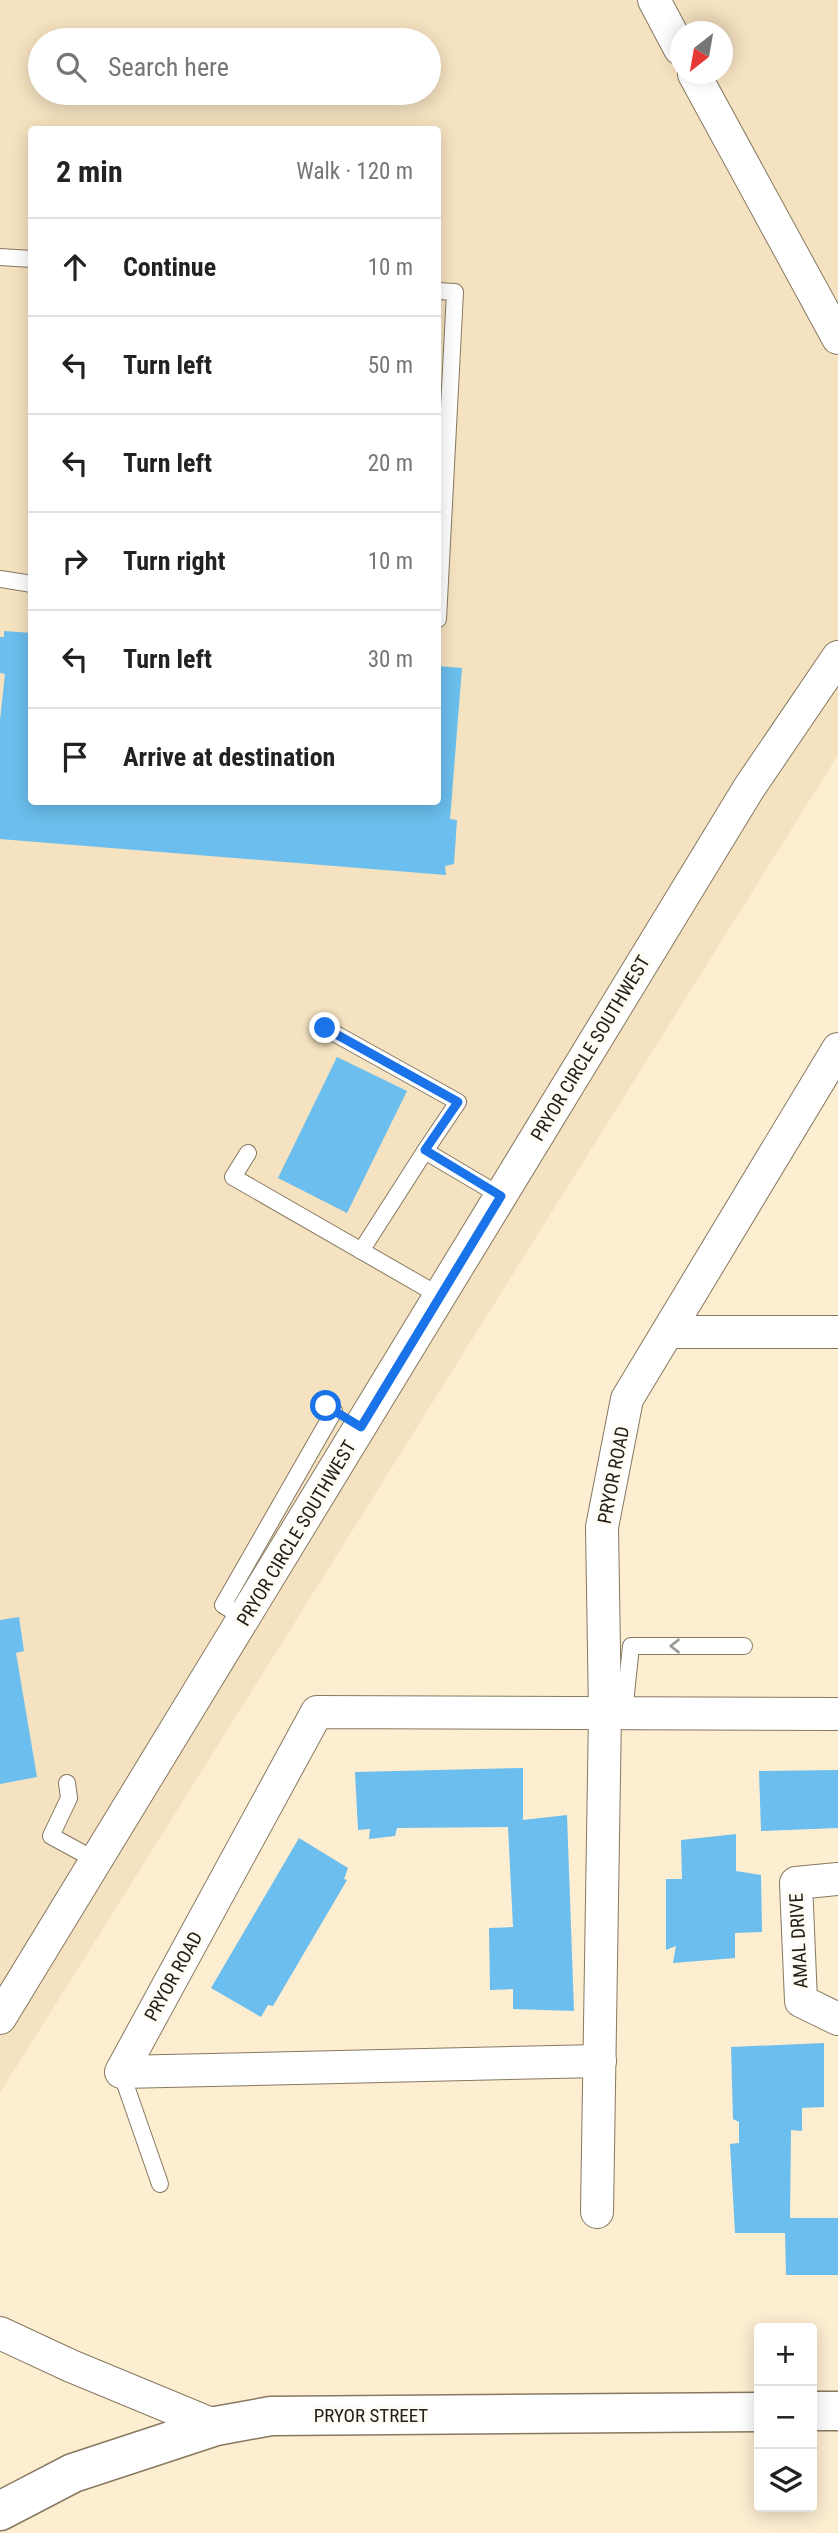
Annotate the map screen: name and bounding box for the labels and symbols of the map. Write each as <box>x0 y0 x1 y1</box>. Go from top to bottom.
north arrow <box>670 21 733 84</box>
street label: PRYOR CIRCLE SOUTHWEST <box>526 951 655 1145</box>
route end <box>309 1012 340 1043</box>
route start <box>310 1390 341 1421</box>
street label: PRYOR ROAD <box>593 1424 634 1526</box>
street label: PRYOR CIRCLE SOUTHWEST <box>232 1436 361 1630</box>
one-way arrow <box>670 1638 680 1654</box>
street label: AMAL DRIVE <box>785 1893 812 1989</box>
street label: PRYOR ROAD <box>139 1927 207 2025</box>
street label: PRYOR STREET <box>314 2404 428 2427</box>

